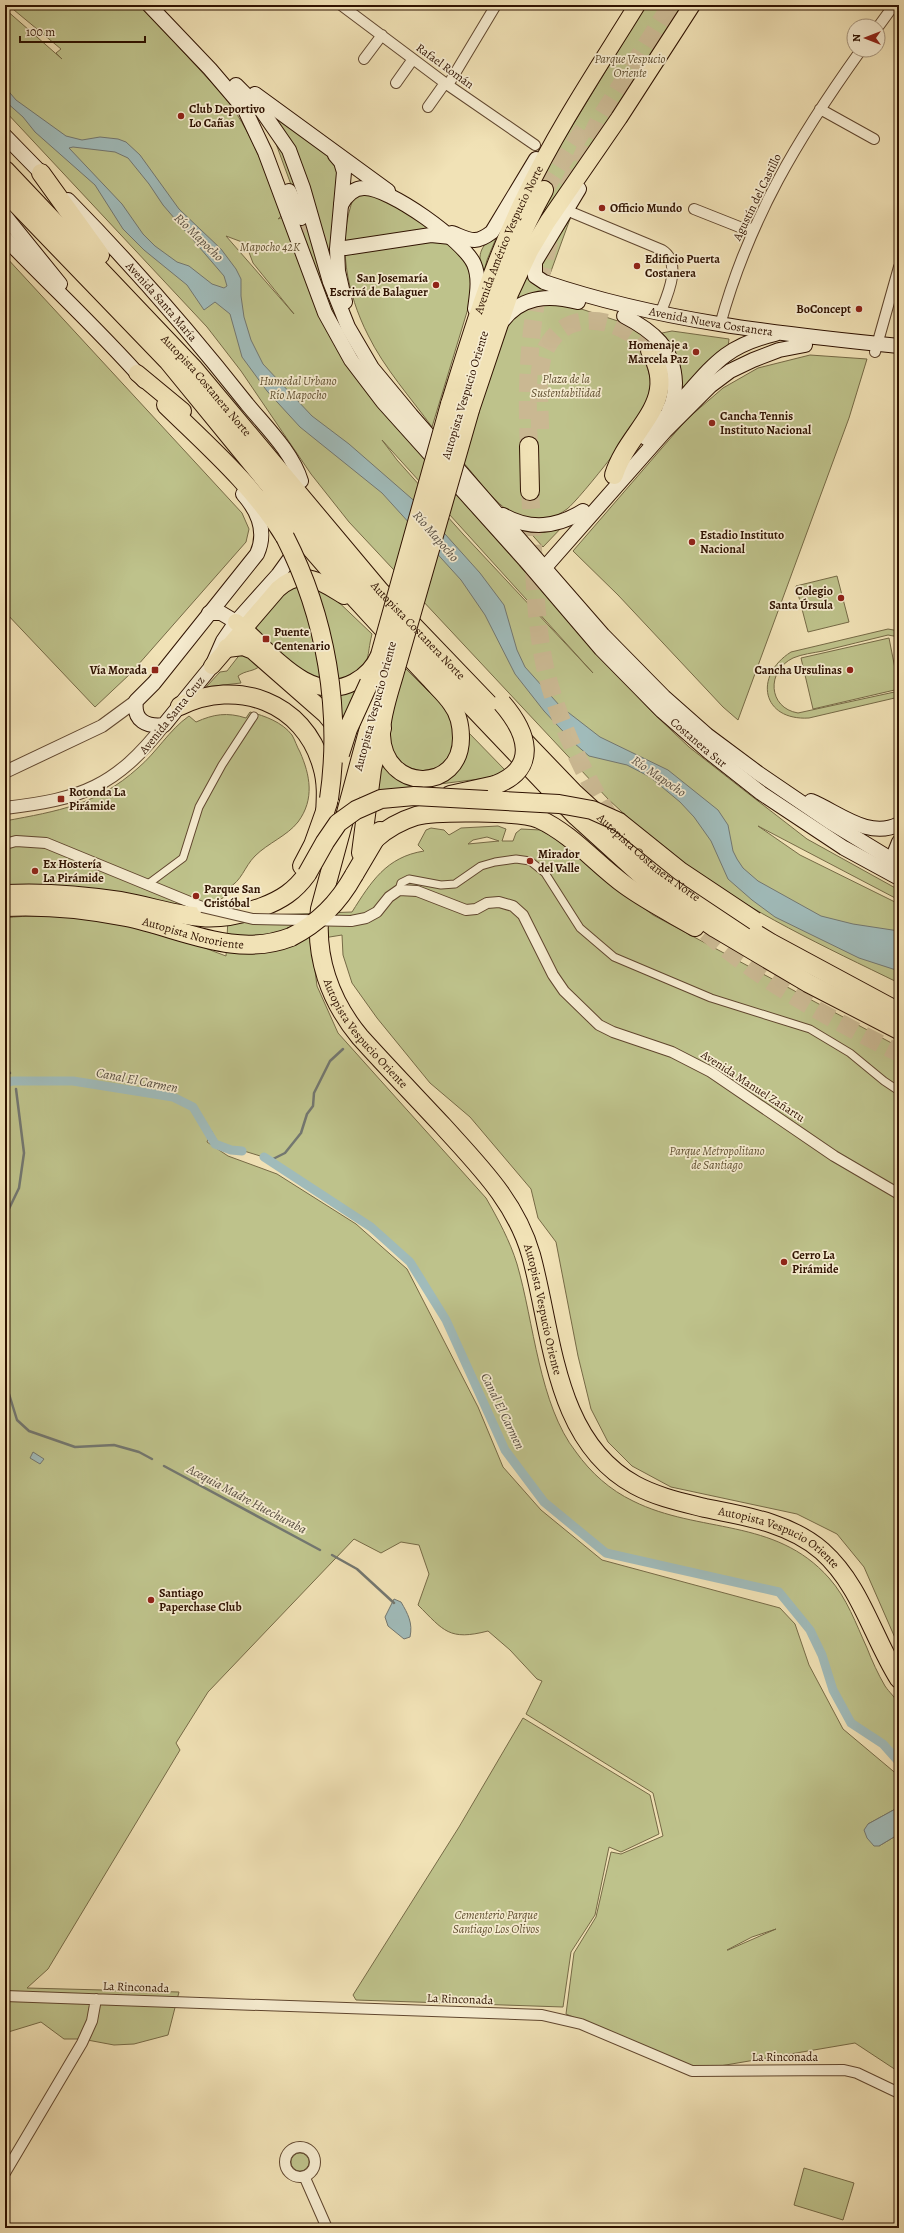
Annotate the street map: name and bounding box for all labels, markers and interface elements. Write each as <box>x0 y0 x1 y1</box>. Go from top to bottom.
scale bar <box>20 18 145 44</box>
north arrow <box>846 18 886 58</box>
text: 100 m <box>26 24 55 40</box>
text: N <box>849 34 864 42</box>
street label: Rafael Román <box>413 40 478 93</box>
park label: Parque Vespucio Oriente <box>595 51 666 81</box>
place label: Club Deportivo Lo Cañas <box>189 101 265 131</box>
marker: Club Deportivo Lo Cañas <box>176 111 186 121</box>
street label: Agustín del Castillo <box>729 151 785 244</box>
street label: Avenida Américo Vespucio Norte <box>470 163 547 317</box>
place label: Officio Mundo <box>610 200 682 216</box>
marker: Officio Mundo <box>597 203 607 213</box>
water label: Río Mapocho <box>171 209 227 265</box>
park label: Mapocho 42K <box>240 239 301 255</box>
place label: Edificio Puerta Costanera <box>645 251 720 281</box>
street label: Avenida Santa María <box>122 257 201 345</box>
marker: Edificio Puerta Costanera <box>632 261 642 271</box>
place label: San Josemaría Escrivá de Balaguer <box>330 270 428 300</box>
marker: San Josemaría Escrivá de Balaguer <box>431 280 441 290</box>
place label: BoConcept <box>796 301 851 317</box>
street label: Avenida Nueva Costanera <box>647 303 774 340</box>
marker: BoConcept <box>854 304 864 314</box>
street label: Autopista Vespucio Oriente <box>438 329 492 462</box>
street label: Autopista Costanera Norte <box>157 330 255 440</box>
place label: Homenaje a Marcela Paz <box>628 337 688 367</box>
marker: Homenaje a Marcela Paz <box>691 347 701 357</box>
park label: Plaza de la Sustentabilidad <box>531 371 601 401</box>
park label: Humedal Urbano Río Mapocho <box>259 373 337 403</box>
place label: Cancha Tennis Instituto Nacional <box>720 408 812 438</box>
marker: Cancha Tennis Instituto Nacional <box>707 418 717 428</box>
water label: Río Mapocho <box>409 507 463 565</box>
place label: Estadio Instituto Nacional <box>700 527 784 557</box>
marker: Estadio Instituto Nacional <box>687 537 697 547</box>
street label: Autopista Costanera Norte <box>367 577 469 683</box>
place label: Colegio Santa Úrsula <box>769 583 833 613</box>
marker: Colegio Santa Úrsula <box>836 593 846 603</box>
place label: Puente Centenario <box>274 624 330 654</box>
marker: Puente Centenario <box>261 634 271 644</box>
street label: Autopista Vespucio Oriente <box>350 639 400 774</box>
place label: Vía Morada <box>89 662 147 678</box>
place label: Cancha Ursulinas <box>754 662 842 678</box>
marker: Vía Morada <box>150 665 160 675</box>
marker: Cancha Ursulinas <box>845 665 855 675</box>
street label: Avenida Santa Cruz <box>135 673 208 758</box>
street label: Costanera Sur <box>667 714 731 771</box>
water label: Río Mapocho <box>628 752 690 800</box>
place label: Rotonda La Pirámide <box>69 784 126 814</box>
marker: Rotonda La Pirámide <box>56 794 66 804</box>
street label: Autopista Costanera Norte <box>593 809 704 905</box>
place label: Mirador del Valle <box>538 846 580 876</box>
place label: Ex Hostería La Pirámide <box>43 856 104 886</box>
marker: Mirador del Valle <box>525 856 535 866</box>
marker: Ex Hostería La Pirámide <box>30 866 40 876</box>
place label: Parque San Cristóbal <box>204 881 261 911</box>
marker: Parque San Cristóbal <box>191 891 201 901</box>
street label: Autopista Nororiente <box>140 913 244 953</box>
street label: Autopista Vespucio Oriente <box>319 976 411 1092</box>
street label: Avenida Manuel Zañartu <box>697 1046 808 1126</box>
water label: Canal El Carmen <box>95 1064 179 1096</box>
park label: Parque Metropolitano de Santiago <box>669 1143 765 1173</box>
street label: Autopista Vespucio Oriente <box>520 1241 566 1377</box>
place label: Cerro La Pirámide <box>792 1247 839 1277</box>
marker: Cerro La Pirámide <box>779 1257 789 1267</box>
water label: Canal El Carmen <box>477 1370 529 1452</box>
water label: Acequia Madre Huechuraba <box>183 1460 310 1538</box>
street label: Autopista Vespucio Oriente <box>716 1503 843 1572</box>
place label: Santiago Paperchase Club <box>159 1585 242 1615</box>
marker: Santiago Paperchase Club <box>146 1595 156 1605</box>
park label: Cementerio Parque Santiago Los Olivos <box>453 1907 539 1937</box>
street label: La Rinconada <box>103 1978 170 1996</box>
street label: La Rinconada <box>427 1990 494 2008</box>
street label: La Rinconada <box>752 2049 819 2065</box>

